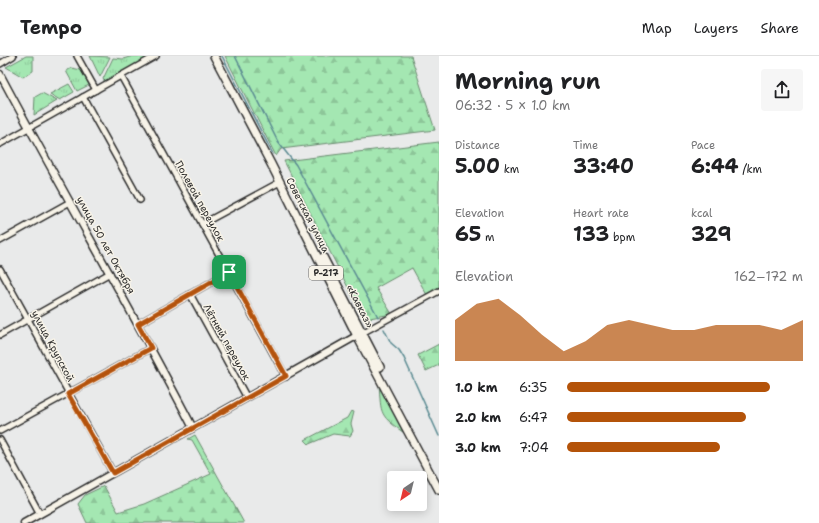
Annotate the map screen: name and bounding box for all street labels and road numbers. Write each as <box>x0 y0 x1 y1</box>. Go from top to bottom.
street label: Полевой переулок <box>172 158 228 244</box>
street label: Советская улица <box>283 175 333 255</box>
street label: улица 50 лет Октября <box>74 194 138 296</box>
road number: Р-217 <box>309 266 343 280</box>
street label: «Кавказ» <box>344 282 376 330</box>
street label: Лётный переулок <box>201 302 254 383</box>
street label: улица Крупской <box>29 308 78 384</box>

